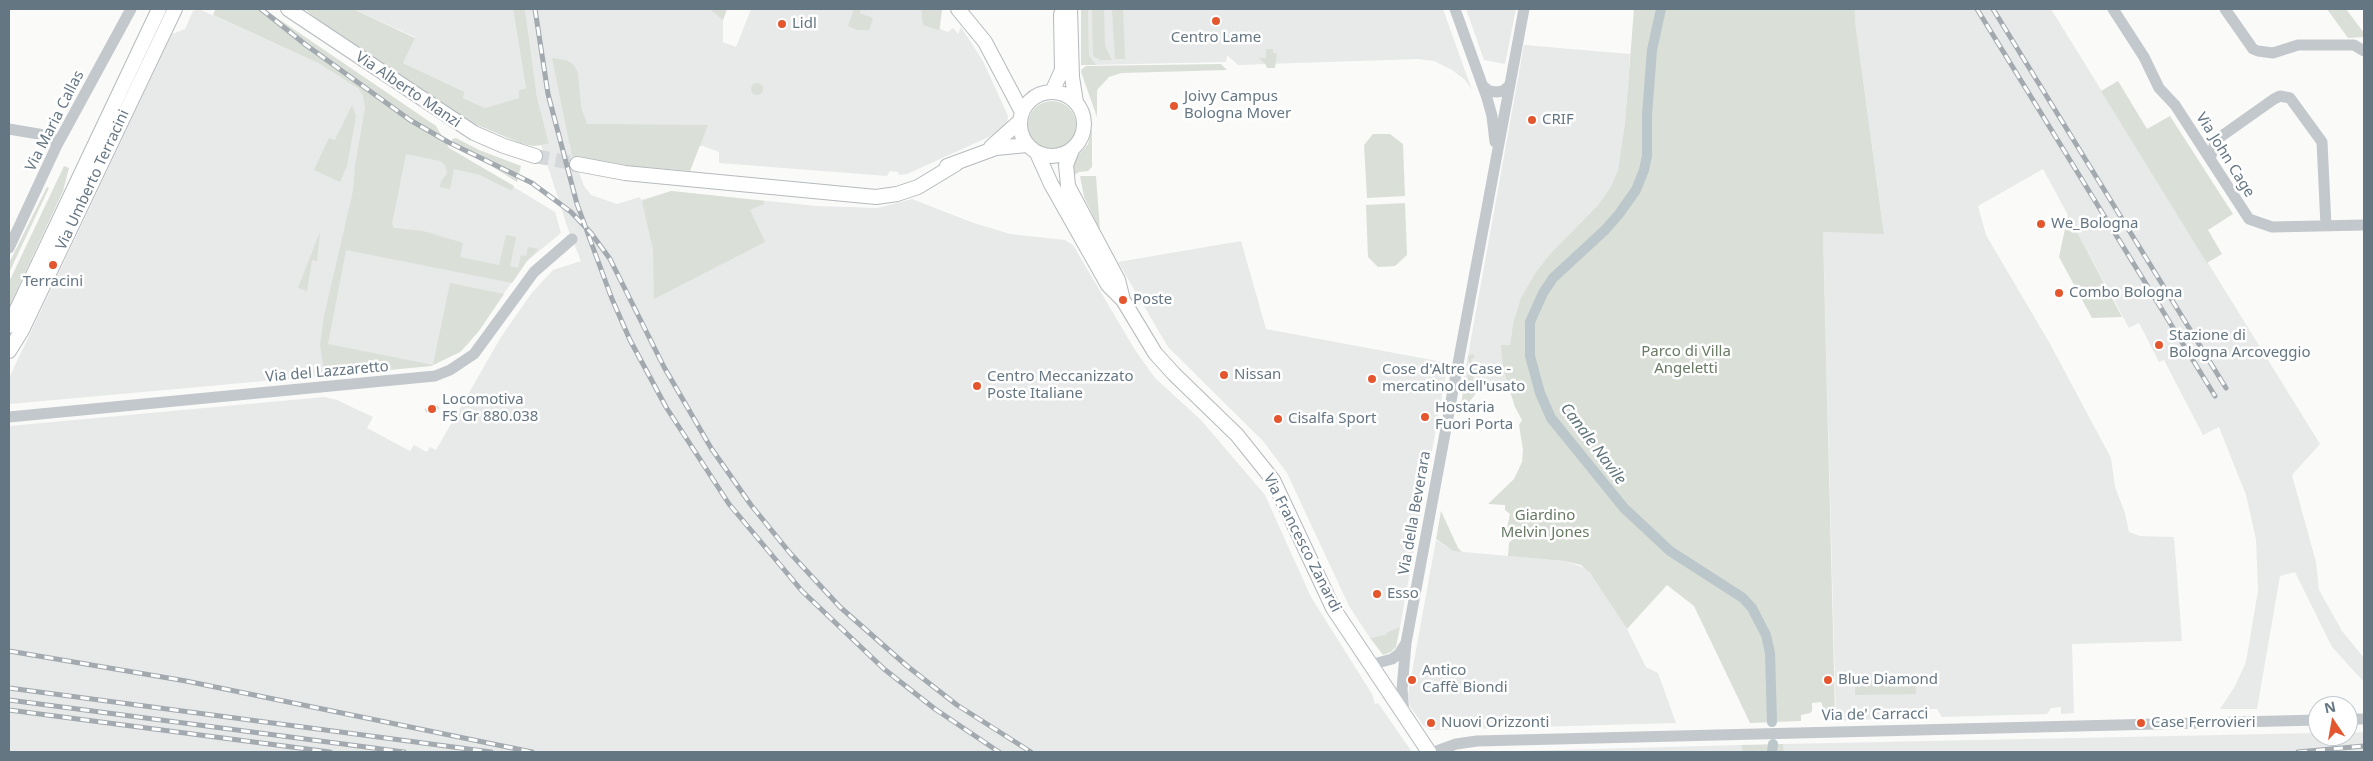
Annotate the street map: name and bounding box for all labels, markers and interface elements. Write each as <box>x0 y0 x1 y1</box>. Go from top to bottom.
place label: Lidl <box>792 15 817 33</box>
marker: Centro Lame <box>1210 15 1222 27</box>
marker: Lidl <box>776 18 788 30</box>
place label: Centro Lame <box>1171 29 1261 47</box>
street label: Via Alberto Manzi <box>352 48 464 132</box>
street label: Via Maria Callas <box>22 68 88 174</box>
place label: Joivy Campus Bologna Mover <box>1184 88 1291 123</box>
marker: Joivy Campus Bologna Mover <box>1168 100 1180 112</box>
street label: Via Umberto Terracini <box>53 107 133 253</box>
street label: Via John Cage <box>2192 109 2258 201</box>
place label: CRIF <box>1542 111 1574 129</box>
marker: CRIF <box>1526 114 1538 126</box>
place label: We_Bologna <box>2051 215 2138 233</box>
marker: We_Bologna <box>2035 218 2047 230</box>
marker: Terracini <box>47 259 59 271</box>
place label: Terracini <box>23 273 83 291</box>
place label: Combo Bologna <box>2069 284 2182 302</box>
marker: Combo Bologna <box>2053 287 2065 299</box>
place label: Poste <box>1133 291 1172 309</box>
marker: Poste <box>1117 294 1129 306</box>
place label: Stazione di Bologna Arcoveggio <box>2169 327 2311 362</box>
marker: Stazione di Bologna Arcoveggio <box>2153 339 2165 351</box>
park label: Parco di Villa Angeletti <box>1641 343 1731 378</box>
street label: Via del Lazzaretto <box>265 358 389 386</box>
place label: Cose d'Altre Case - mercatino dell'usato <box>1382 361 1525 396</box>
place label: Nissan <box>1234 366 1281 384</box>
place label: Centro Meccanizzato Poste Italiane <box>987 368 1134 403</box>
marker: Nissan <box>1218 369 1230 381</box>
marker: Cose d'Altre Case - mercatino dell'usato <box>1366 373 1378 385</box>
marker: Centro Meccanizzato Poste Italiane <box>971 380 983 392</box>
place label: Locomotiva FS Gr 880.038 <box>442 391 538 426</box>
place label: Hostaria Fuori Porta <box>1435 399 1513 434</box>
water label: Canale Navile <box>1556 399 1630 489</box>
marker: Locomotiva FS Gr 880.038 <box>426 403 438 415</box>
place label: Cisalfa Sport <box>1288 410 1376 428</box>
marker: Hostaria Fuori Porta <box>1419 411 1431 423</box>
marker: Cisalfa Sport <box>1272 413 1284 425</box>
street label: Via della Beverara <box>1395 450 1435 576</box>
street label: Via Francesco Zanardi <box>1259 471 1345 615</box>
park label: Giardino Melvin Jones <box>1501 507 1589 542</box>
place label: Esso <box>1387 585 1419 603</box>
marker: Esso <box>1371 588 1383 600</box>
place label: Antico Caffè Biondi <box>1422 662 1508 697</box>
place label: Blue Diamond <box>1838 671 1938 689</box>
marker: Antico Caffè Biondi <box>1406 674 1418 686</box>
marker: Blue Diamond <box>1822 674 1834 686</box>
north arrow <box>2308 696 2358 746</box>
text: N <box>2322 696 2338 717</box>
street label: Via de' Carracci <box>1822 705 1928 725</box>
place label: Nuovi Orizzonti <box>1441 714 1549 732</box>
place label: Case Ferrovieri <box>2151 714 2256 732</box>
marker: Nuovi Orizzonti <box>1425 717 1437 729</box>
marker: Case Ferrovieri <box>2135 717 2147 729</box>

